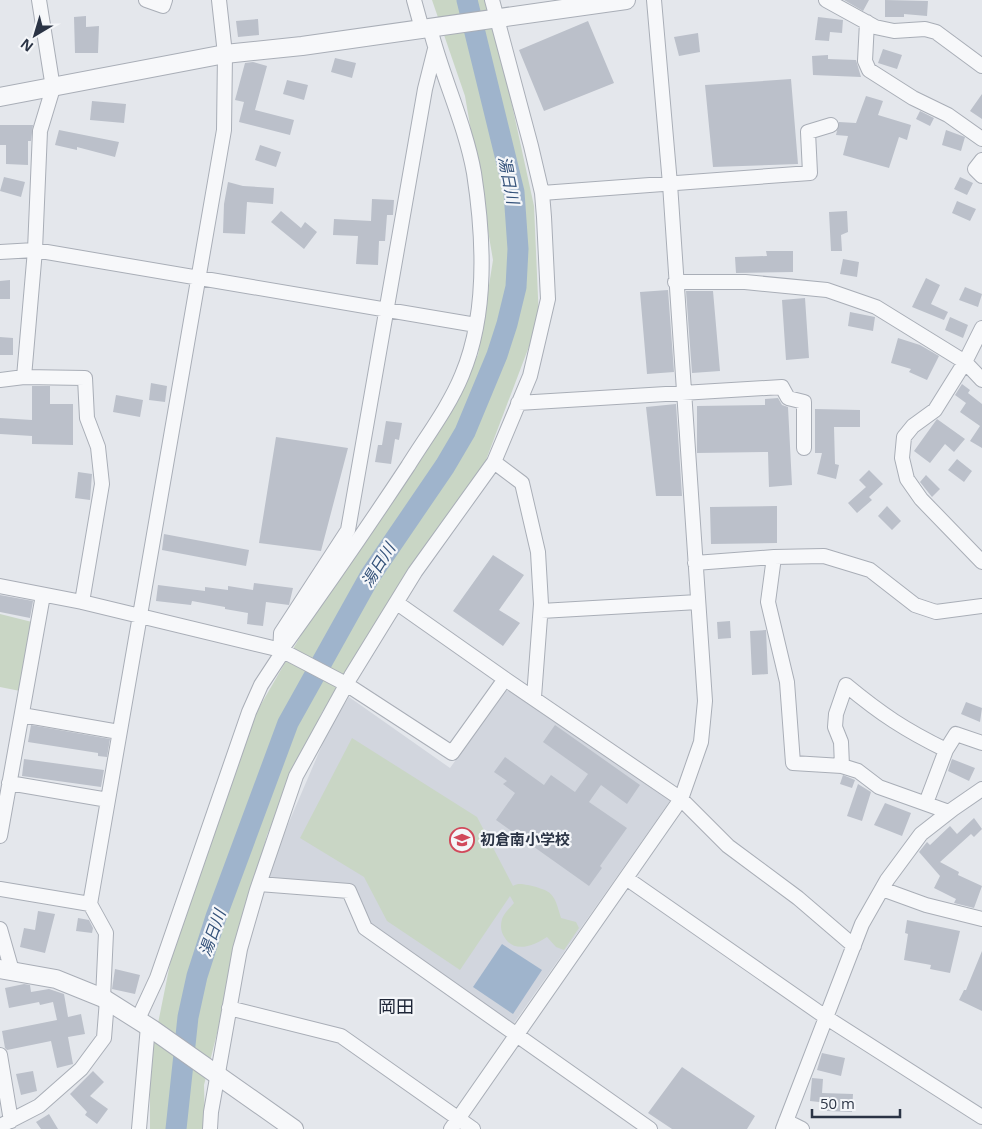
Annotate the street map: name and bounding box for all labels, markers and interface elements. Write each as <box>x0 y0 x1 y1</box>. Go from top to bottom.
north arrow <box>10 10 60 60</box>
text: N <box>16 35 37 57</box>
water label: 湯日川 <box>494 154 525 208</box>
water label: 湯日川 <box>356 537 401 591</box>
school or university icon: 初倉南小学校 <box>449 827 475 853</box>
place label: 初倉南小学校 <box>480 829 570 849</box>
water label: 湯日川 <box>193 905 231 959</box>
district label: 岡田 <box>378 994 414 1018</box>
scale bar <box>812 1086 900 1118</box>
text: 50 m <box>820 1093 855 1113</box>

